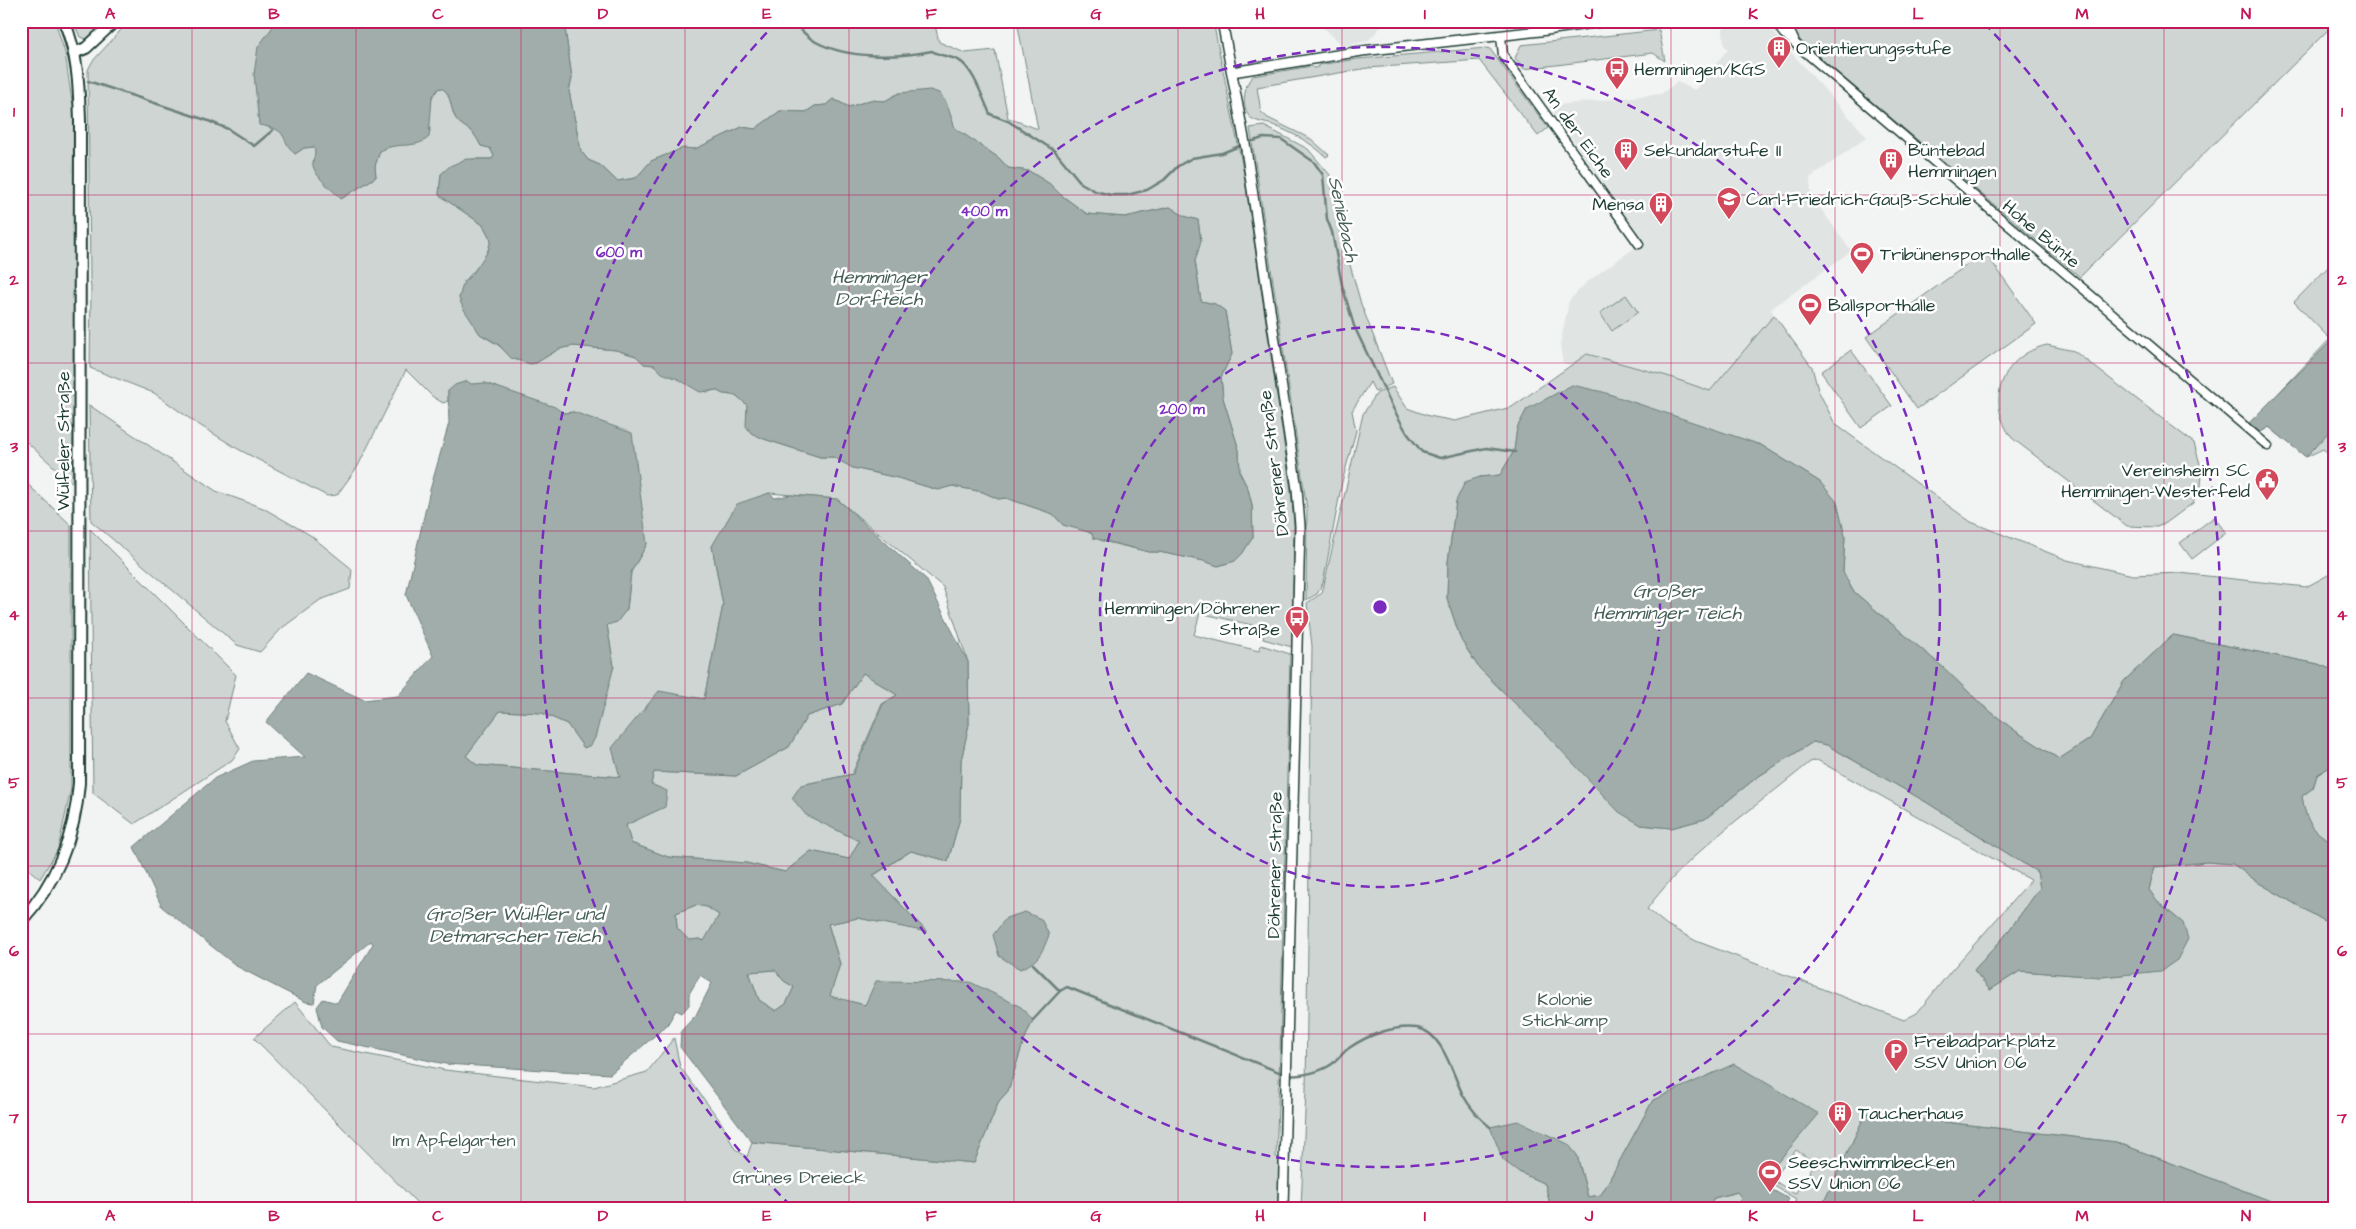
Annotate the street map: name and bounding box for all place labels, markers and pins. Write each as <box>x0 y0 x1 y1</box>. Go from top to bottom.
building icon: Orientierungsstufe <box>1766 35 1792 69</box>
place label: Orientierungsstufe <box>1796 36 1952 62</box>
bus stop icon: Hemmingen/KGS <box>1604 56 1630 90</box>
place label: Hemmingen/KGS <box>1634 57 1766 83</box>
building icon: Sekundarstufe II <box>1613 137 1639 171</box>
place label: Sekundarstufe II <box>1644 138 1781 163</box>
place label: Büntebad Hemmingen <box>1908 138 1996 185</box>
building icon: Büntebad Hemmingen <box>1878 147 1904 181</box>
school or university icon: Carl-Friedrich-Gauß-Schule <box>1716 186 1742 220</box>
place label: Carl-Friedrich-Gauß-Schule <box>1746 187 1972 212</box>
building icon: Mensa <box>1648 191 1674 225</box>
place label: Mensa <box>1592 192 1644 217</box>
sports icon: Tribünensporthalle <box>1849 241 1875 275</box>
place label: Tribünensporthalle <box>1880 242 2031 267</box>
sports icon: Ballsporthalle <box>1797 292 1823 326</box>
place label: Ballsporthalle <box>1828 293 1936 318</box>
place label: Vereinsheim SC Hemmingen-Westerfeld <box>2061 458 2250 505</box>
public building icon: Vereinsheim SC Hemmingen-Westerfeld <box>2254 467 2280 501</box>
place label: Hemmingen/Döhrener Straße <box>1104 596 1280 642</box>
centre of rings <box>1371 598 1389 616</box>
bus stop icon: Hemmingen/Döhrener Straße <box>1284 605 1310 639</box>
place label: Freibadparkplatz SSV Union 06 <box>1914 1029 2056 1075</box>
parking icon: Freibadparkplatz SSV Union 06 <box>1883 1038 1909 1072</box>
building icon: Taucherhaus <box>1827 1100 1853 1134</box>
place label: Taucherhaus <box>1858 1101 1964 1126</box>
place label: Seeschwimmbecken SSV Union 06 <box>1788 1150 1955 1196</box>
sports icon: Seeschwimmbecken SSV Union 06 <box>1757 1159 1783 1193</box>

